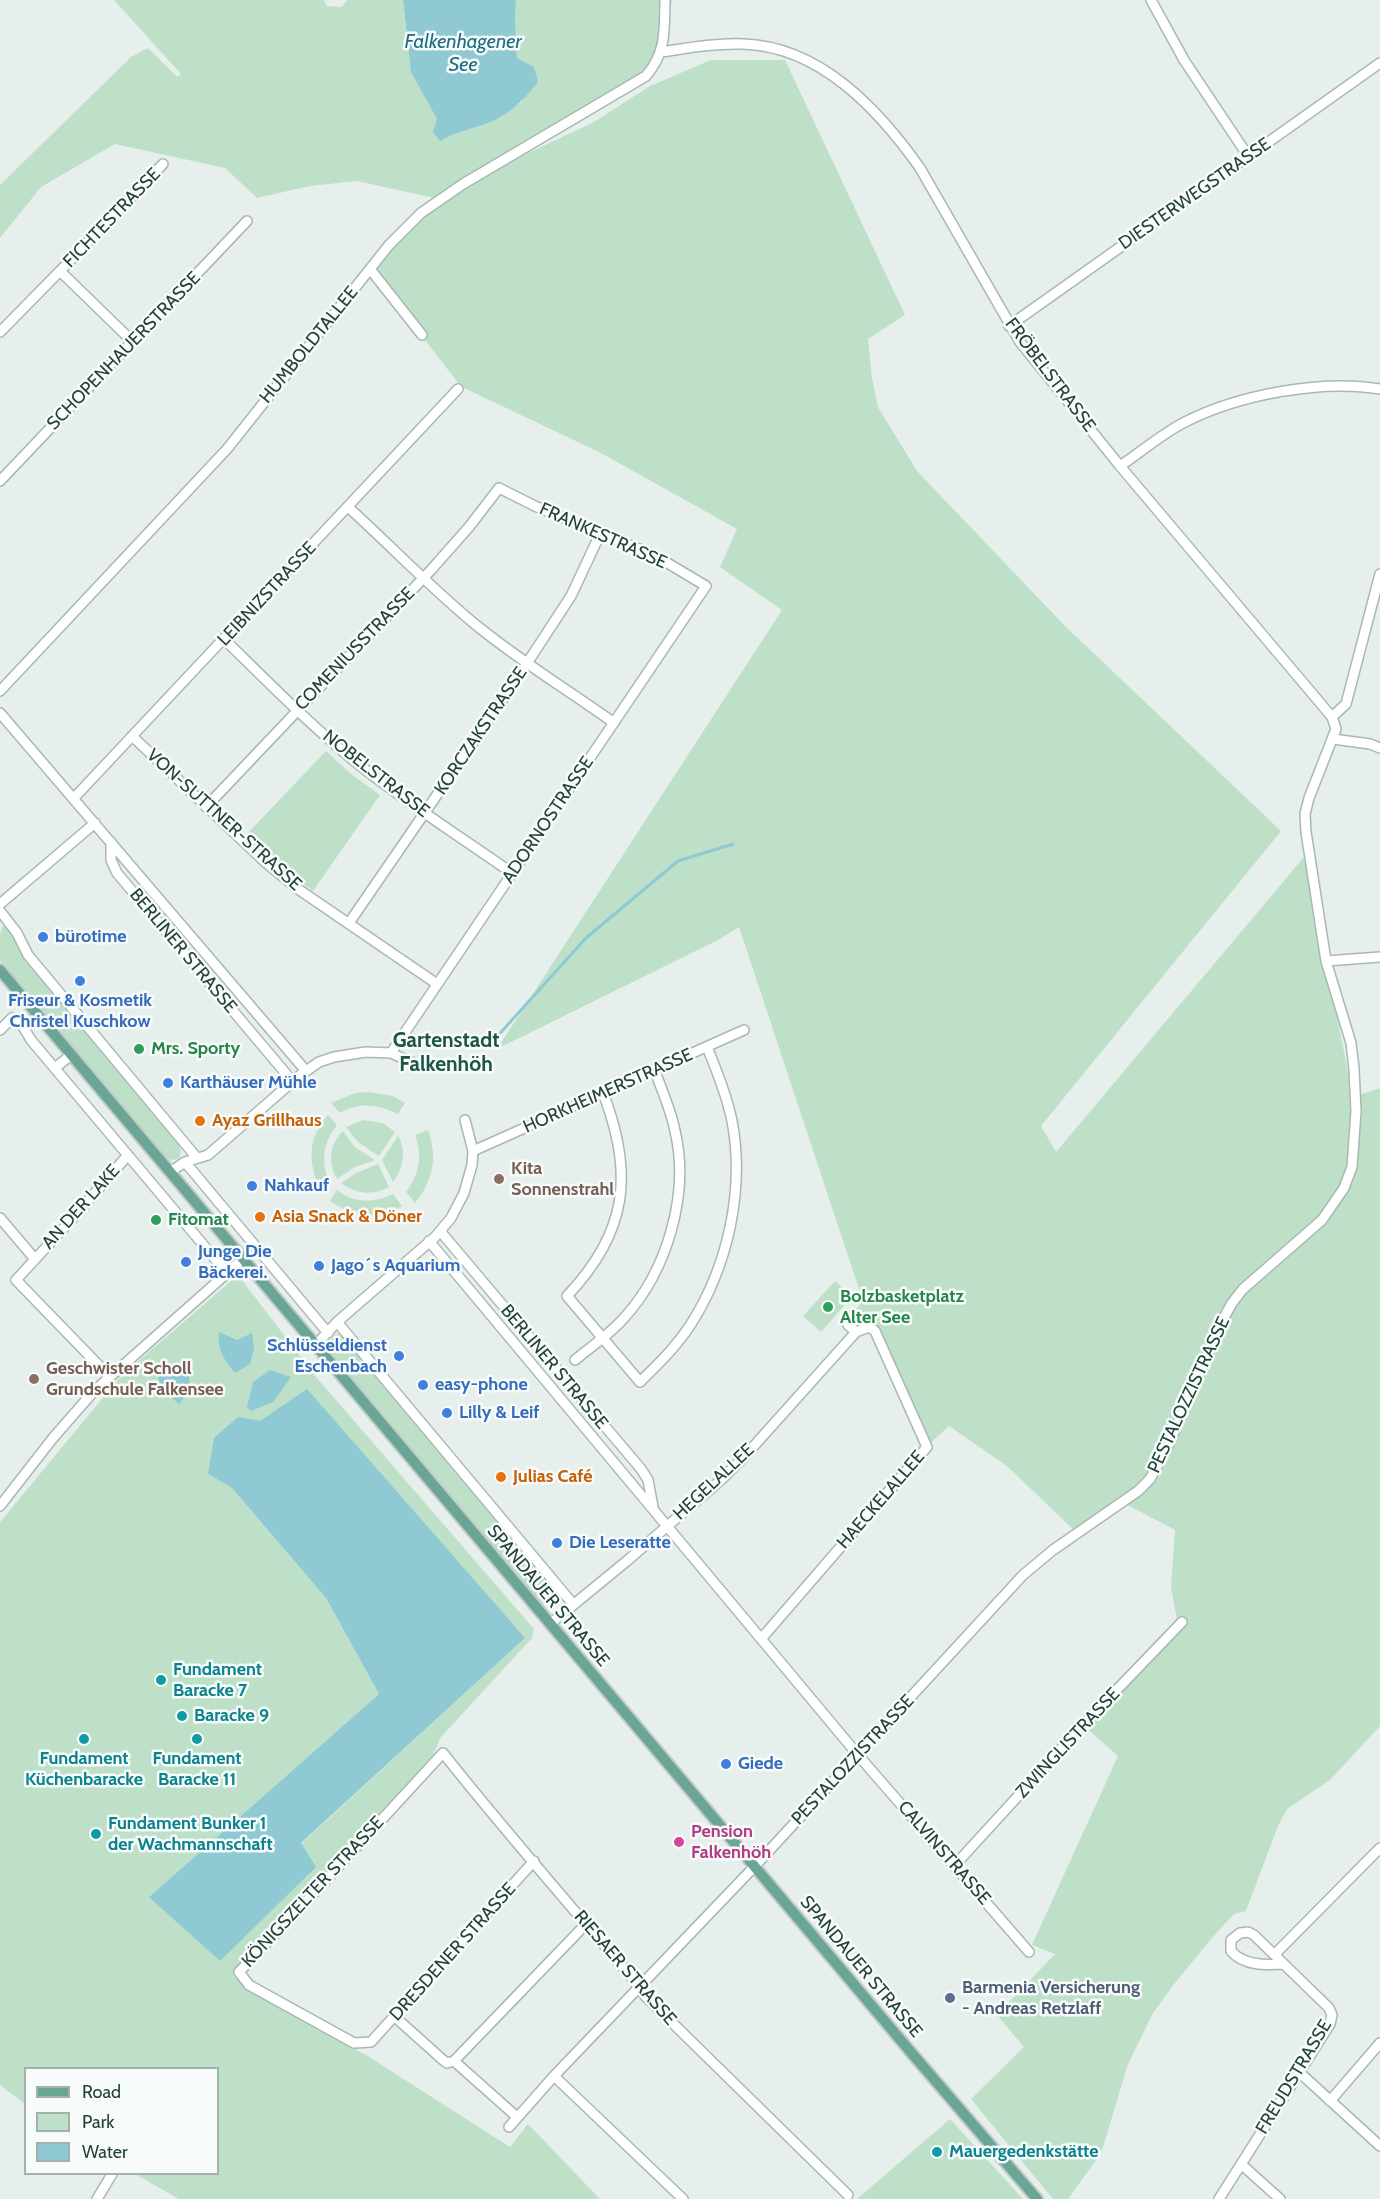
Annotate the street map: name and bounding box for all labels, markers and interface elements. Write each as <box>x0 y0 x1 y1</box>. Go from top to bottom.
water label: Falkenhagener See <box>404 30 522 77</box>
street label: DIESTERWEGSTRASSE <box>1115 133 1275 255</box>
street label: FICHTESTRASSE <box>59 164 165 272</box>
street label: SCHOPENHAUERSTRASSE <box>43 267 205 435</box>
street label: HUMBOLDTALLEE <box>255 282 363 408</box>
street label: FRÖBELSTRASSE <box>1000 314 1100 436</box>
street label: FRANKESTRASSE <box>536 498 670 574</box>
street label: LEIBNIZSTRASSE <box>213 537 321 651</box>
street label: COMENIUSSTRASSE <box>291 583 419 715</box>
street label: KORCZAKSTRASSE <box>430 663 532 799</box>
street label: NOBELSTRASSE <box>318 726 434 822</box>
street label: VON-SUTTNER-STRASSE <box>142 745 306 895</box>
street label: ADORNOSTRASSE <box>498 752 598 888</box>
street label: BERLINER STRASSE <box>125 884 241 1018</box>
place label: bürotime <box>55 926 127 948</box>
marker: bürotime <box>36 930 50 944</box>
marker: Friseur & Kosmetik Christel Kuschkow <box>73 974 87 988</box>
place label: Friseur & Kosmetik Christel Kuschkow <box>8 990 152 1032</box>
district label: Gartenstadt Falkenhöh <box>393 1028 499 1078</box>
place label: Mrs. Sporty <box>151 1038 240 1060</box>
marker: Mrs. Sporty <box>132 1042 146 1056</box>
street label: HORKHEIMERSTRASSE <box>520 1044 696 1138</box>
place label: Karthäuser Mühle <box>180 1072 316 1094</box>
marker: Karthäuser Mühle <box>161 1076 175 1090</box>
place label: Ayaz Grillhaus <box>212 1110 322 1132</box>
marker: Ayaz Grillhaus <box>193 1114 207 1128</box>
place label: Kita Sonnenstrahl <box>511 1158 614 1200</box>
street label: AN DER LAKE <box>37 1160 125 1254</box>
marker: Kita Sonnenstrahl <box>492 1172 506 1186</box>
place label: Nahkauf <box>264 1175 329 1197</box>
marker: Nahkauf <box>245 1179 259 1193</box>
place label: Asia Snack & Döner <box>272 1206 422 1228</box>
place label: Fitomat <box>168 1209 229 1231</box>
marker: Asia Snack & Döner <box>253 1210 267 1224</box>
marker: Fitomat <box>149 1213 163 1227</box>
place label: Junge Die Bäckerei. <box>198 1241 271 1284</box>
marker: Junge Die Bäckerei. <box>179 1255 193 1269</box>
place label: Jago´s Aquarium <box>331 1255 460 1277</box>
marker: Jago´s Aquarium <box>312 1259 326 1273</box>
place label: Bolzbasketplatz Alter See <box>840 1286 964 1328</box>
street label: BERLINER STRASSE <box>496 1300 612 1434</box>
marker: Bolzbasketplatz Alter See <box>821 1300 835 1314</box>
street label: PESTALOZZISTRASSE <box>1143 1313 1235 1477</box>
place label: Schlüsseldienst Eschenbach <box>267 1335 387 1378</box>
marker: Schlüsseldienst Eschenbach <box>392 1349 406 1363</box>
place label: Geschwister Scholl Grundschule Falkensee <box>46 1358 224 1400</box>
marker: Geschwister Scholl Grundschule Falkensee <box>27 1372 41 1386</box>
place label: easy-phone <box>435 1374 528 1396</box>
marker: easy-phone <box>416 1378 430 1392</box>
place label: Lilly & Leif <box>459 1402 539 1424</box>
marker: Lilly & Leif <box>440 1406 454 1420</box>
street label: HEGELALLEE <box>669 1439 759 1525</box>
street label: HAECKELALLEE <box>833 1447 929 1553</box>
place label: Julias Café <box>513 1466 593 1488</box>
marker: Julias Café <box>494 1470 508 1484</box>
street label: SPANDAUER STRASSE <box>482 1521 614 1671</box>
place label: Die Leseratte <box>569 1532 671 1554</box>
marker: Die Leseratte <box>550 1536 564 1550</box>
place label: Fundament Baracke 7 <box>173 1659 262 1702</box>
marker: Fundament Baracke 7 <box>154 1673 168 1687</box>
street label: ZWINGLISTRASSE <box>1011 1683 1125 1803</box>
street label: PESTALOZZISTRASSE <box>787 1690 919 1830</box>
place label: Baracke 9 <box>194 1705 269 1727</box>
marker: Baracke 9 <box>175 1709 189 1723</box>
marker: Fundament Küchenbaracke <box>77 1732 91 1746</box>
marker: Fundament Baracke 11 <box>190 1732 204 1746</box>
place label: Fundament Küchenbaracke <box>25 1748 143 1790</box>
place label: Fundament Baracke 11 <box>153 1748 241 1790</box>
place label: Giede <box>738 1753 783 1775</box>
marker: Giede <box>719 1757 733 1771</box>
street label: CALVINSTRASSE <box>893 1797 995 1909</box>
street label: KÖNIGSZELTER STRASSE <box>237 1812 389 1972</box>
place label: Fundament Bunker 1 der Wachmannschaft <box>108 1813 273 1856</box>
place label: Pension Falkenhöh <box>691 1821 771 1864</box>
marker: Fundament Bunker 1 der Wachmannschaft <box>89 1827 103 1841</box>
marker: Pension Falkenhöh <box>672 1835 686 1849</box>
street label: DRESDENER STRASSE <box>385 1879 521 2025</box>
street label: SPANDAUER STRASSE <box>795 1892 927 2042</box>
street label: RIESAER STRASSE <box>569 1906 681 2030</box>
place label: Barmenia Versicherung - Andreas Retzlaff <box>962 1977 1140 2020</box>
marker: Barmenia Versicherung - Andreas Retzlaff <box>943 1991 957 2005</box>
street label: FREUDSTRASSE <box>1251 2016 1337 2138</box>
legend <box>24 2067 219 2175</box>
text: Road <box>82 2081 121 2103</box>
text: Park <box>82 2111 114 2133</box>
text: Water <box>82 2141 128 2163</box>
place label: Mauergedenkstätte <box>949 2141 1099 2163</box>
marker: Mauergedenkstätte <box>930 2145 944 2159</box>

